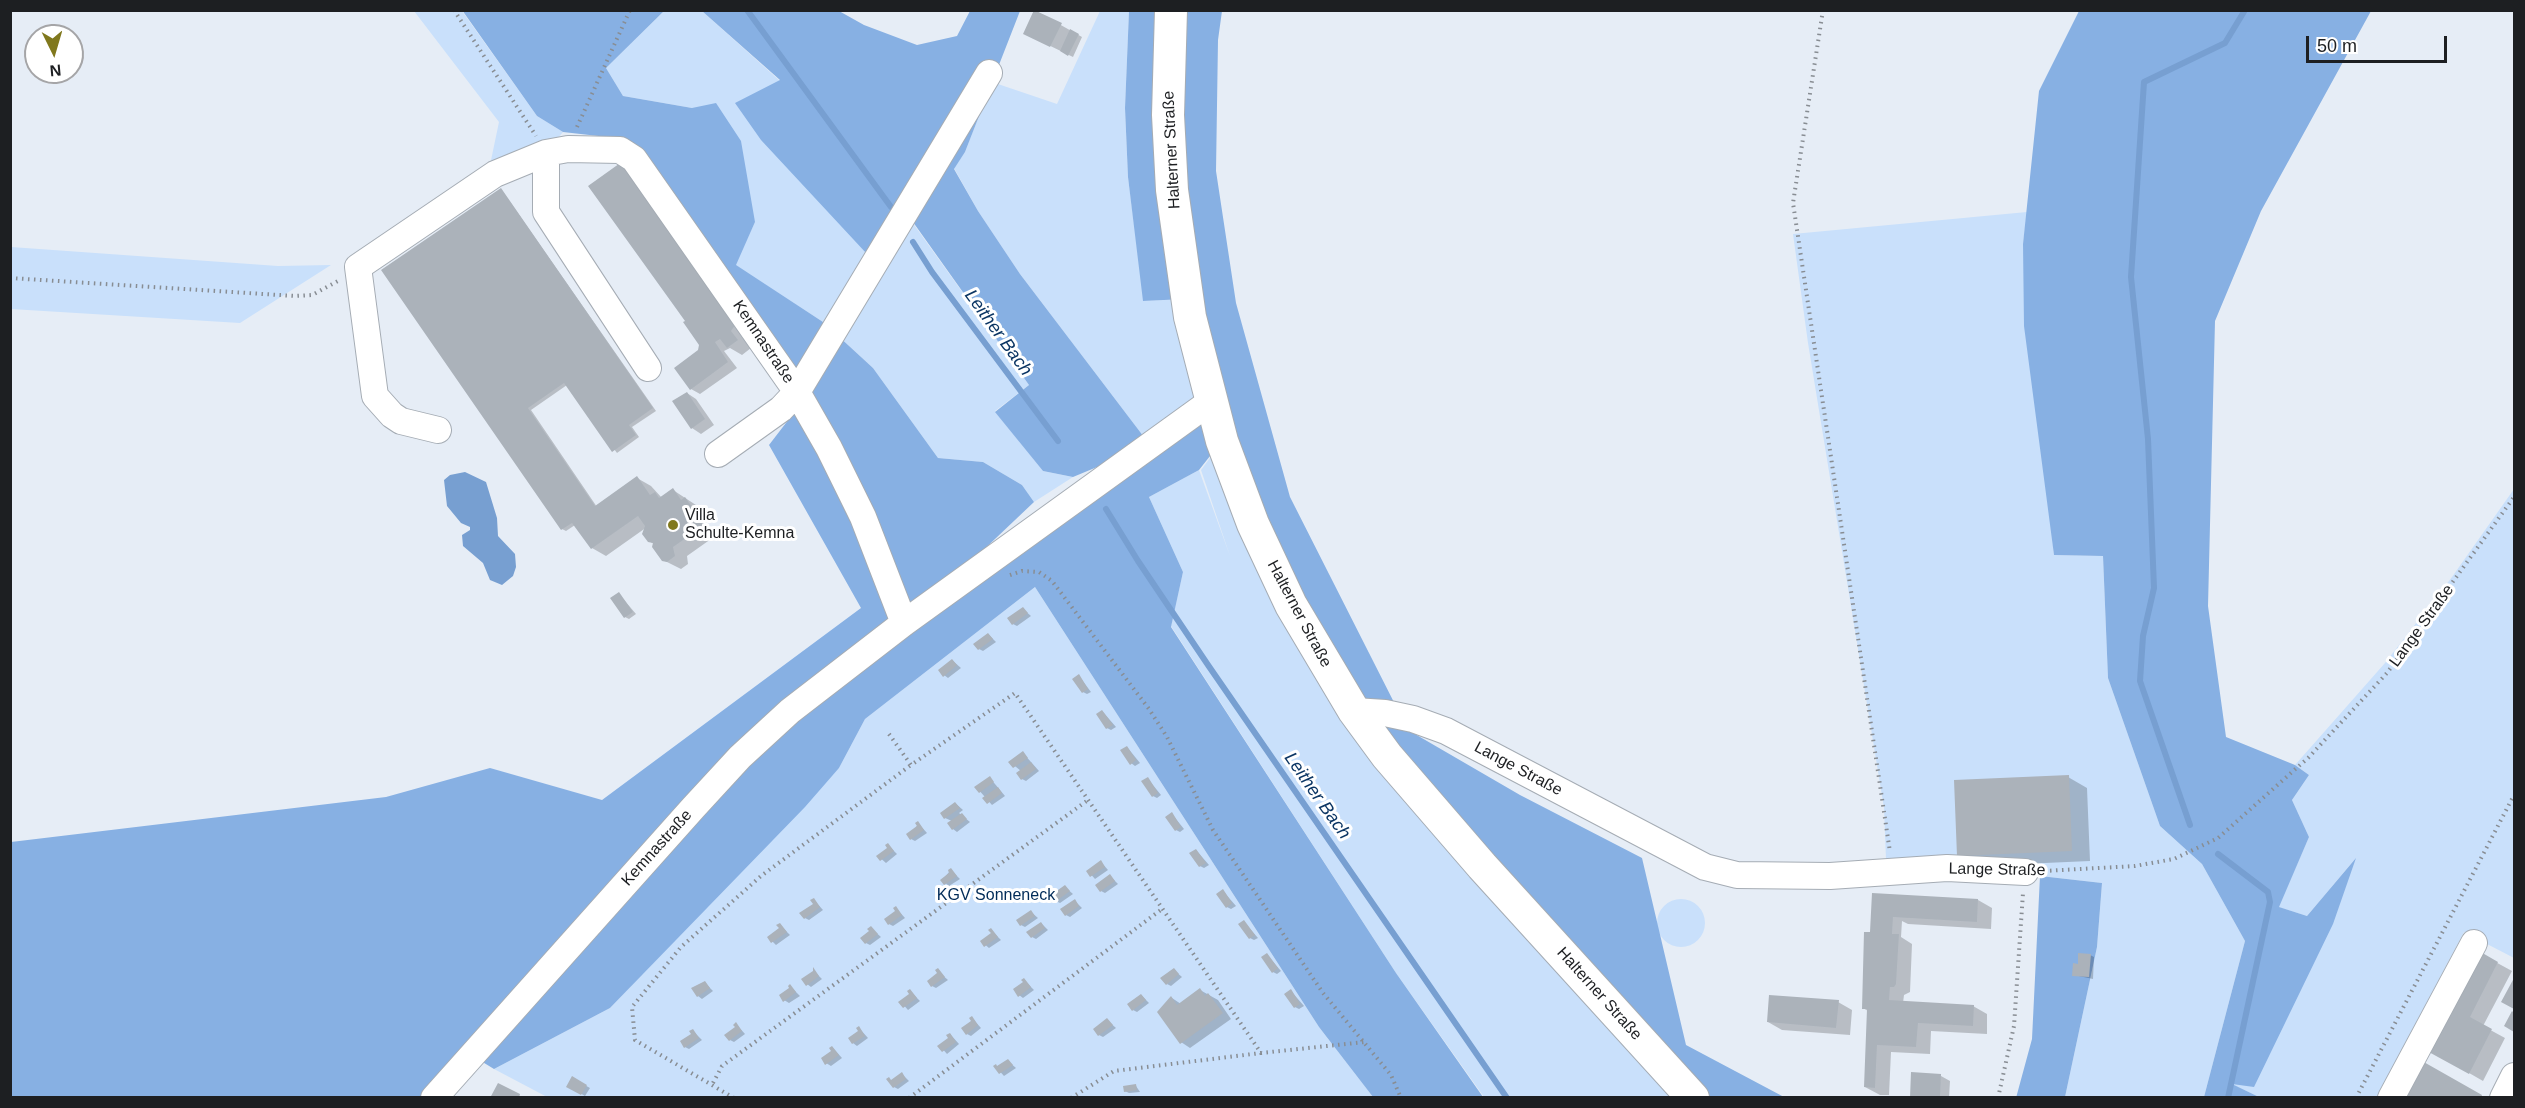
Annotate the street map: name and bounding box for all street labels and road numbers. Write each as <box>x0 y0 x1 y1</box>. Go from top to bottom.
street label: Halterner Straße <box>1159 90 1185 210</box>
street label: Kemnastraße <box>728 297 798 387</box>
street label: Halterner Straße <box>1263 557 1335 671</box>
street label: Lange Straße <box>2386 581 2458 671</box>
street label: Lange Straße <box>1471 738 1565 800</box>
street label: Kemnastraße <box>618 806 696 890</box>
street label: Lange Straße <box>1948 860 2046 880</box>
street label: Halterner Straße <box>1552 944 1646 1044</box>

